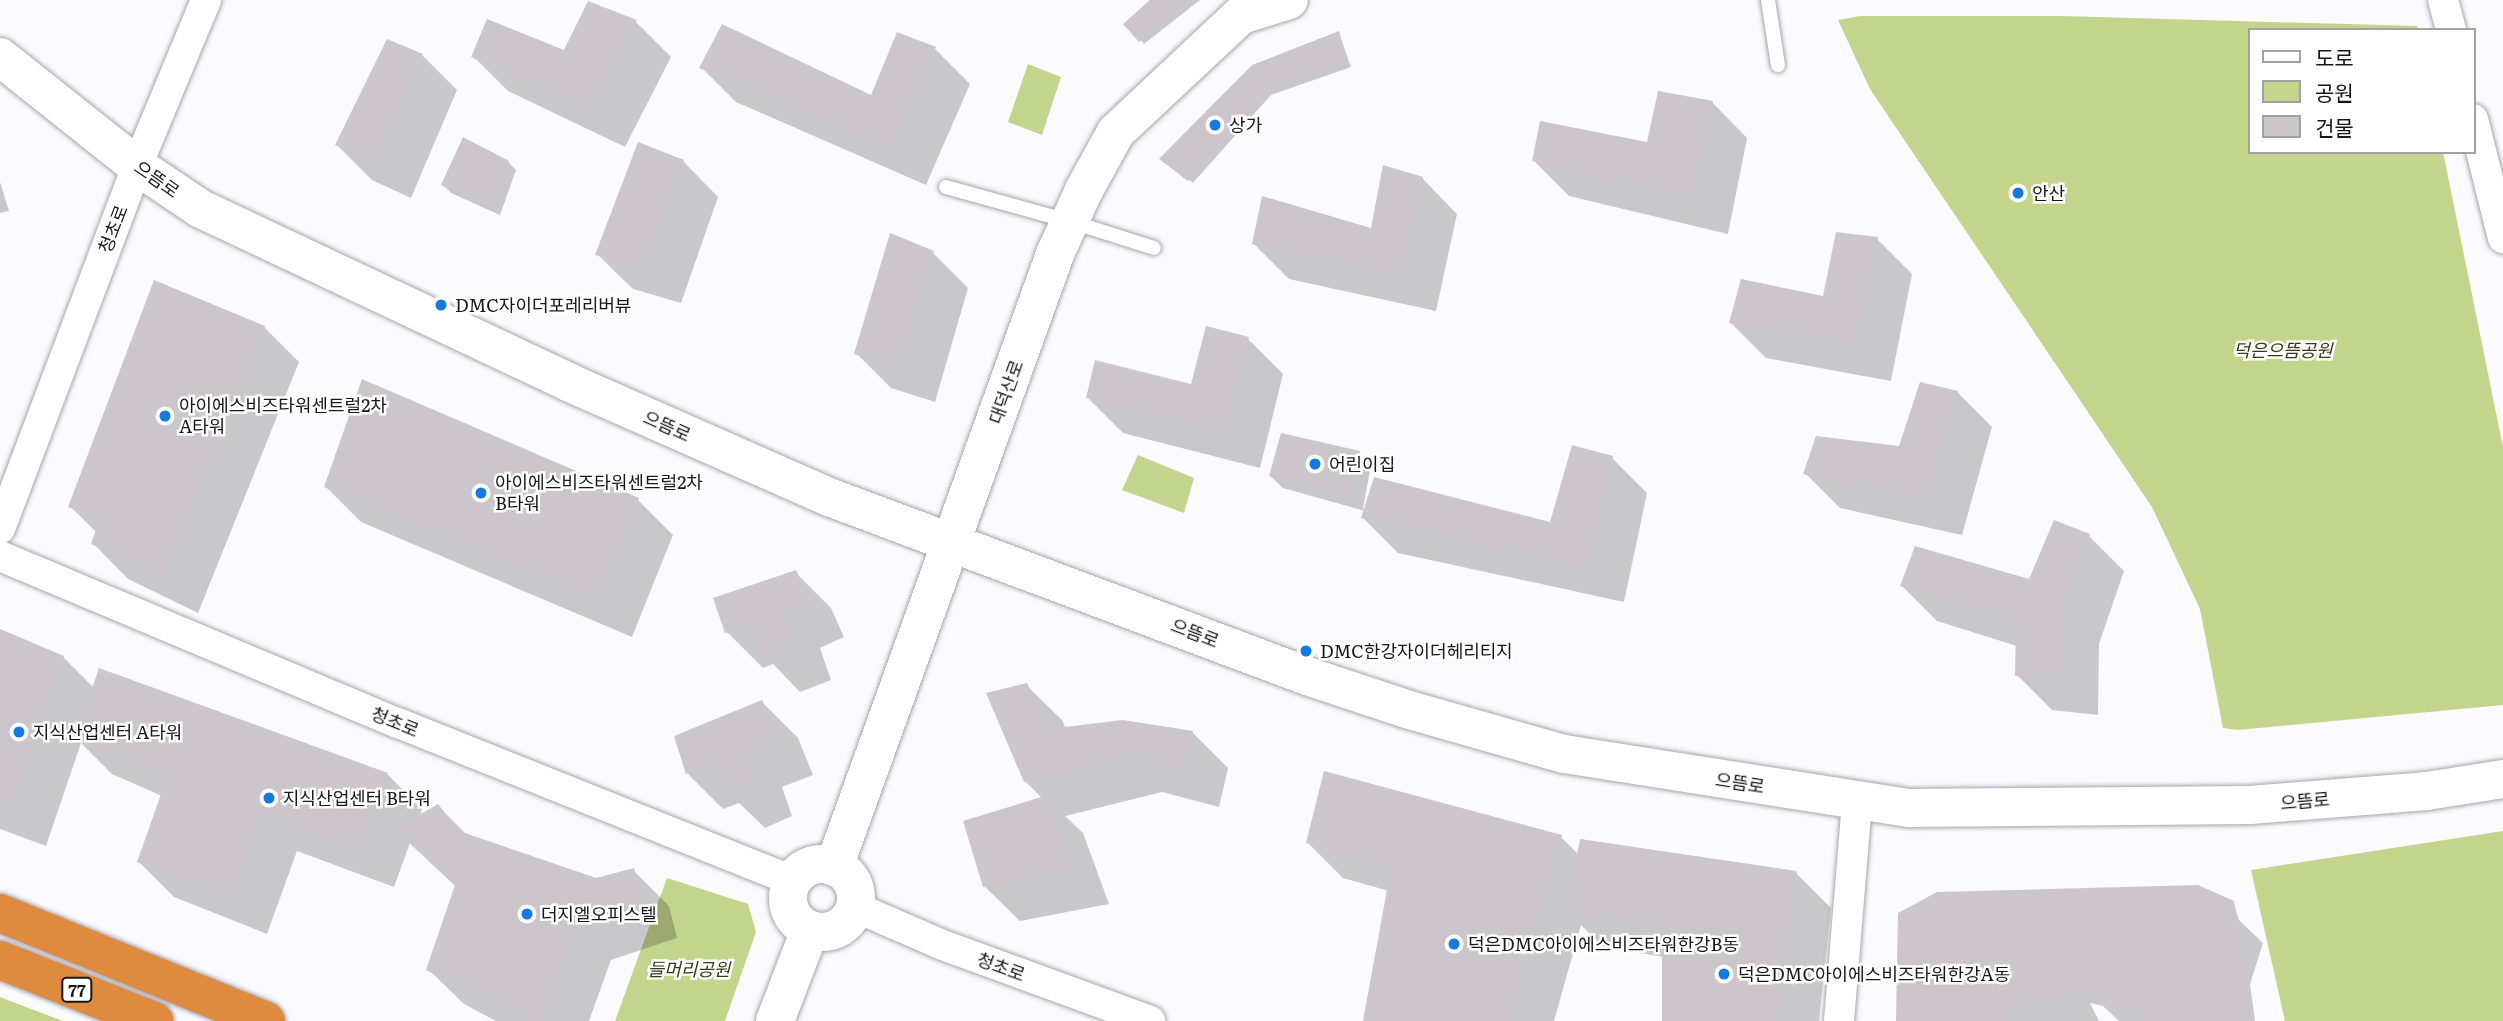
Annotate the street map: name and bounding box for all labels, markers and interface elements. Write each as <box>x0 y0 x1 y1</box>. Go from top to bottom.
legend <box>2248 28 2475 154</box>
text: 도로 <box>2315 41 2354 72</box>
text: 공원 <box>2315 76 2354 107</box>
text: 건물 <box>2315 111 2354 142</box>
place label: 상가 <box>1229 114 1262 136</box>
marker: 상가 <box>1207 117 1223 133</box>
street label: 으뜸로 <box>130 156 184 202</box>
place label: 안산 <box>2032 182 2065 204</box>
marker: 안산 <box>2010 185 2026 201</box>
street label: 청초로 <box>94 202 132 256</box>
place label: DMC자이더포레리버뷰 <box>455 294 631 316</box>
marker: DMC자이더포레리버뷰 <box>433 297 449 313</box>
park label: 덕은으뜸공원 <box>2233 339 2333 361</box>
street label: 대덕산로 <box>985 357 1027 427</box>
place label: 아이에스비즈타워센트럴2차 A타워 <box>179 395 387 438</box>
street label: 으뜸로 <box>640 406 694 446</box>
marker: 아이에스비즈타워센트럴2차 A타워 <box>157 408 173 424</box>
place label: 어린이집 <box>1329 453 1395 475</box>
marker: 어린이집 <box>1307 456 1323 472</box>
place label: 아이에스비즈타워센트럴2차 B타워 <box>495 472 703 514</box>
marker: 아이에스비즈타워센트럴2차 B타워 <box>473 485 489 501</box>
street label: 으뜸로 <box>1168 614 1222 652</box>
place label: DMC한강자이더헤리티지 <box>1320 640 1513 662</box>
marker: DMC한강자이더헤리티지 <box>1298 643 1314 659</box>
street label: 청초로 <box>368 703 422 741</box>
place label: 지식산업센터 A타워 <box>33 721 182 743</box>
marker: 지식산업센터 A타워 <box>11 724 27 740</box>
street label: 으뜸로 <box>1714 768 1766 798</box>
place label: 지식산업센터 B타워 <box>283 787 431 809</box>
street label: 으뜸로 <box>2279 788 2331 814</box>
marker: 지식산업센터 B타워 <box>261 790 277 806</box>
place label: 더지엘오피스텔 <box>541 903 657 925</box>
marker: 더지엘오피스텔 <box>519 906 535 922</box>
place label: 덕은DMC아이에스비즈타워한강B동 <box>1468 933 1739 955</box>
marker: 덕은DMC아이에스비즈타워한강B동 <box>1446 936 1462 952</box>
street label: 청초로 <box>974 948 1028 986</box>
park label: 들머리공원 <box>648 958 730 980</box>
place label: 덕은DMC아이에스비즈타워한강A동 <box>1738 963 2010 985</box>
marker: 덕은DMC아이에스비즈타워한강A동 <box>1716 966 1732 982</box>
road number: 77 <box>61 978 93 1002</box>

